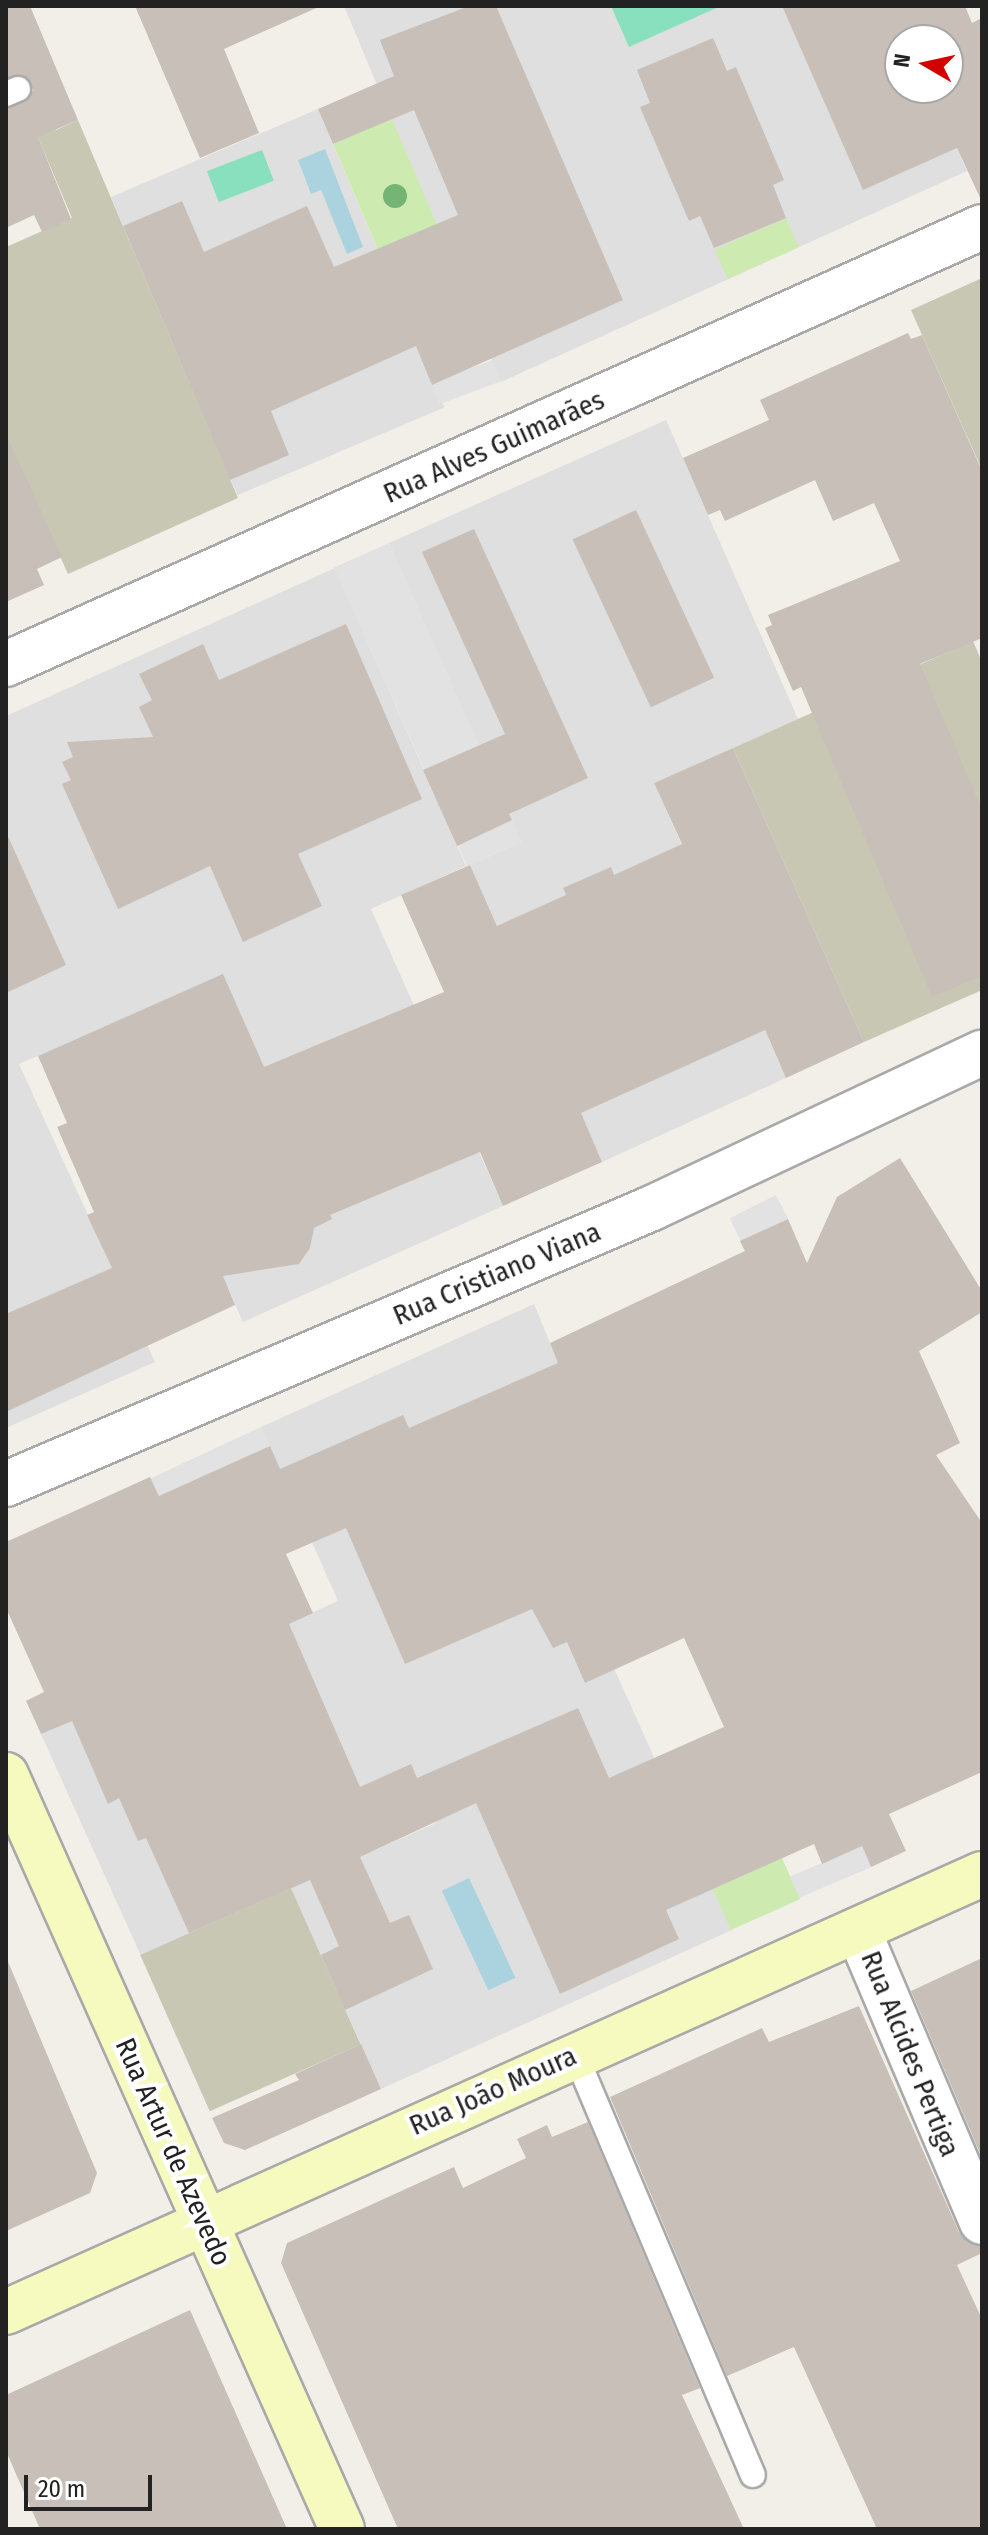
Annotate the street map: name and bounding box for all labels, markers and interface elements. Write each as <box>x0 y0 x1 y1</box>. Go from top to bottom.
north arrow <box>884 24 964 104</box>
text: N <box>887 52 916 69</box>
street label: Rua Alves Guimarães <box>378 383 610 511</box>
street label: Rua Cristiano Viana <box>388 1215 606 1333</box>
street label: Rua Alcides Pertiga <box>853 1946 967 2162</box>
street label: Rua Artur de Azevedo <box>108 2033 238 2271</box>
street label: Rua João Moura <box>404 2039 582 2143</box>
scale bar <box>28 2459 156 2509</box>
text: 20 m <box>38 2475 85 2503</box>

